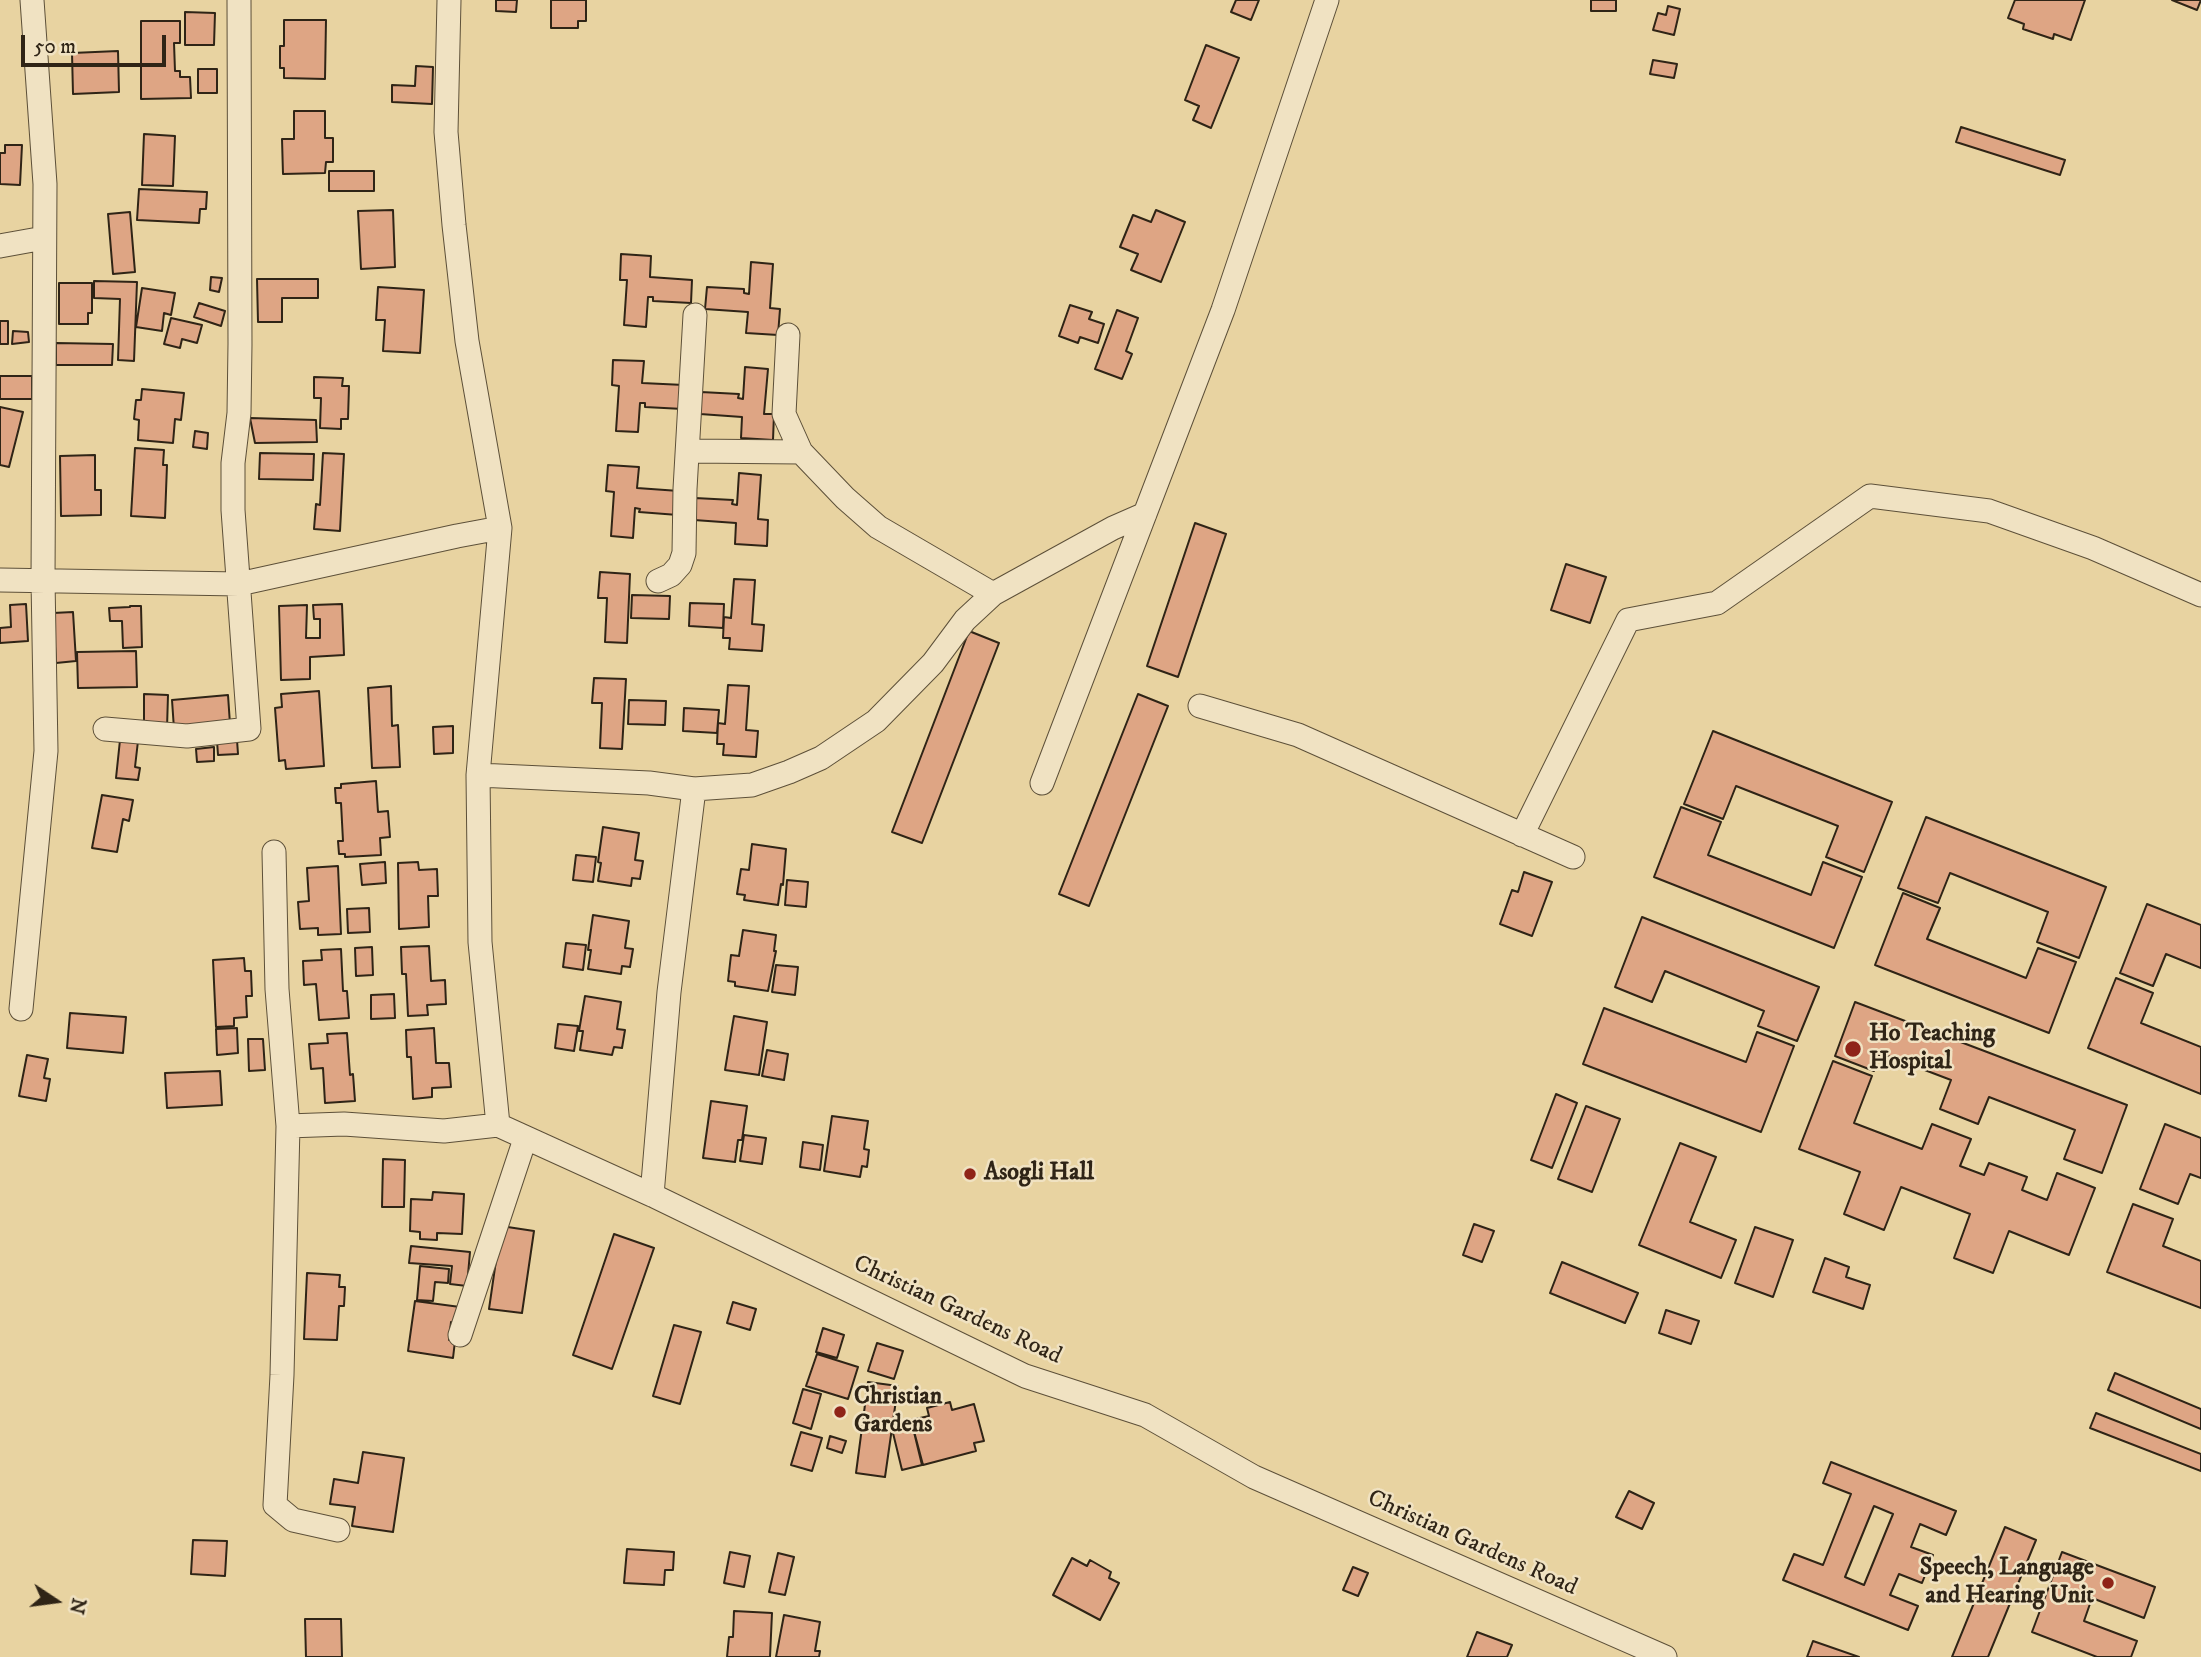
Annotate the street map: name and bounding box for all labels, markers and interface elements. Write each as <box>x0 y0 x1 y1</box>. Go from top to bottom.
scale bar <box>24 21 170 65</box>
text: 50 m <box>34 34 76 60</box>
place label: Ho Teaching Hospital <box>1869 1021 1995 1077</box>
marker: Ho Teaching Hospital <box>1843 1039 1863 1059</box>
place label: Asogli Hall <box>984 1160 1094 1188</box>
marker: Asogli Hall <box>962 1166 978 1182</box>
street label: Christian Gardens Road <box>848 1250 1066 1372</box>
place label: Christian Gardens <box>854 1384 942 1440</box>
marker: Christian Gardens <box>832 1404 848 1420</box>
street label: Christian Gardens Road <box>1363 1485 1581 1603</box>
place label: Speech, Language and Hearing Unit <box>1920 1555 2094 1611</box>
north arrow <box>21 1566 91 1636</box>
marker: Speech, Language and Hearing Unit <box>2100 1575 2116 1591</box>
text: N <box>64 1596 90 1616</box>

